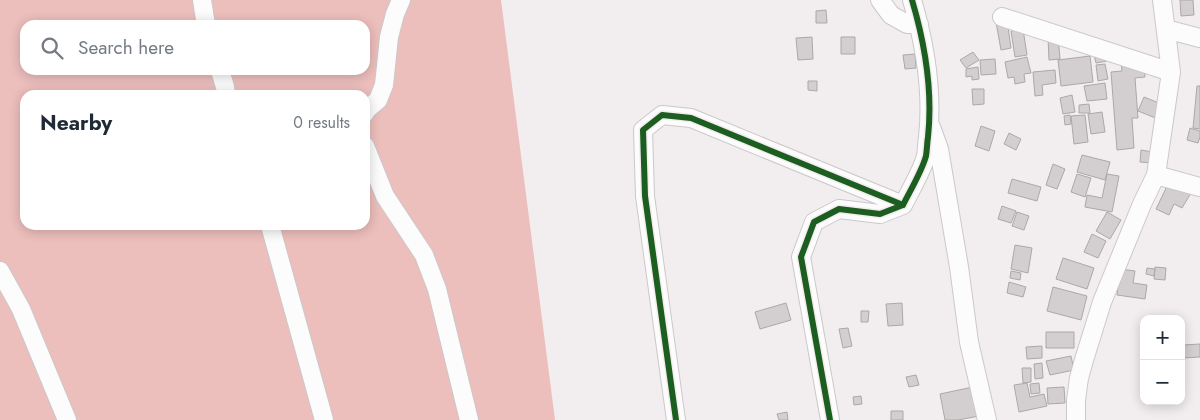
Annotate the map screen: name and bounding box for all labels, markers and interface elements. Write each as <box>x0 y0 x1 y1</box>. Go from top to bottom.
search box <box>20 20 370 75</box>
icon: search <box>38 34 66 62</box>
text: Search here <box>78 34 174 61</box>
text: Nearby <box>40 108 112 138</box>
text: 0 results <box>293 111 350 134</box>
map controls <box>1140 315 1185 405</box>
button: + <box>1140 315 1185 360</box>
button: − <box>1140 360 1185 405</box>

